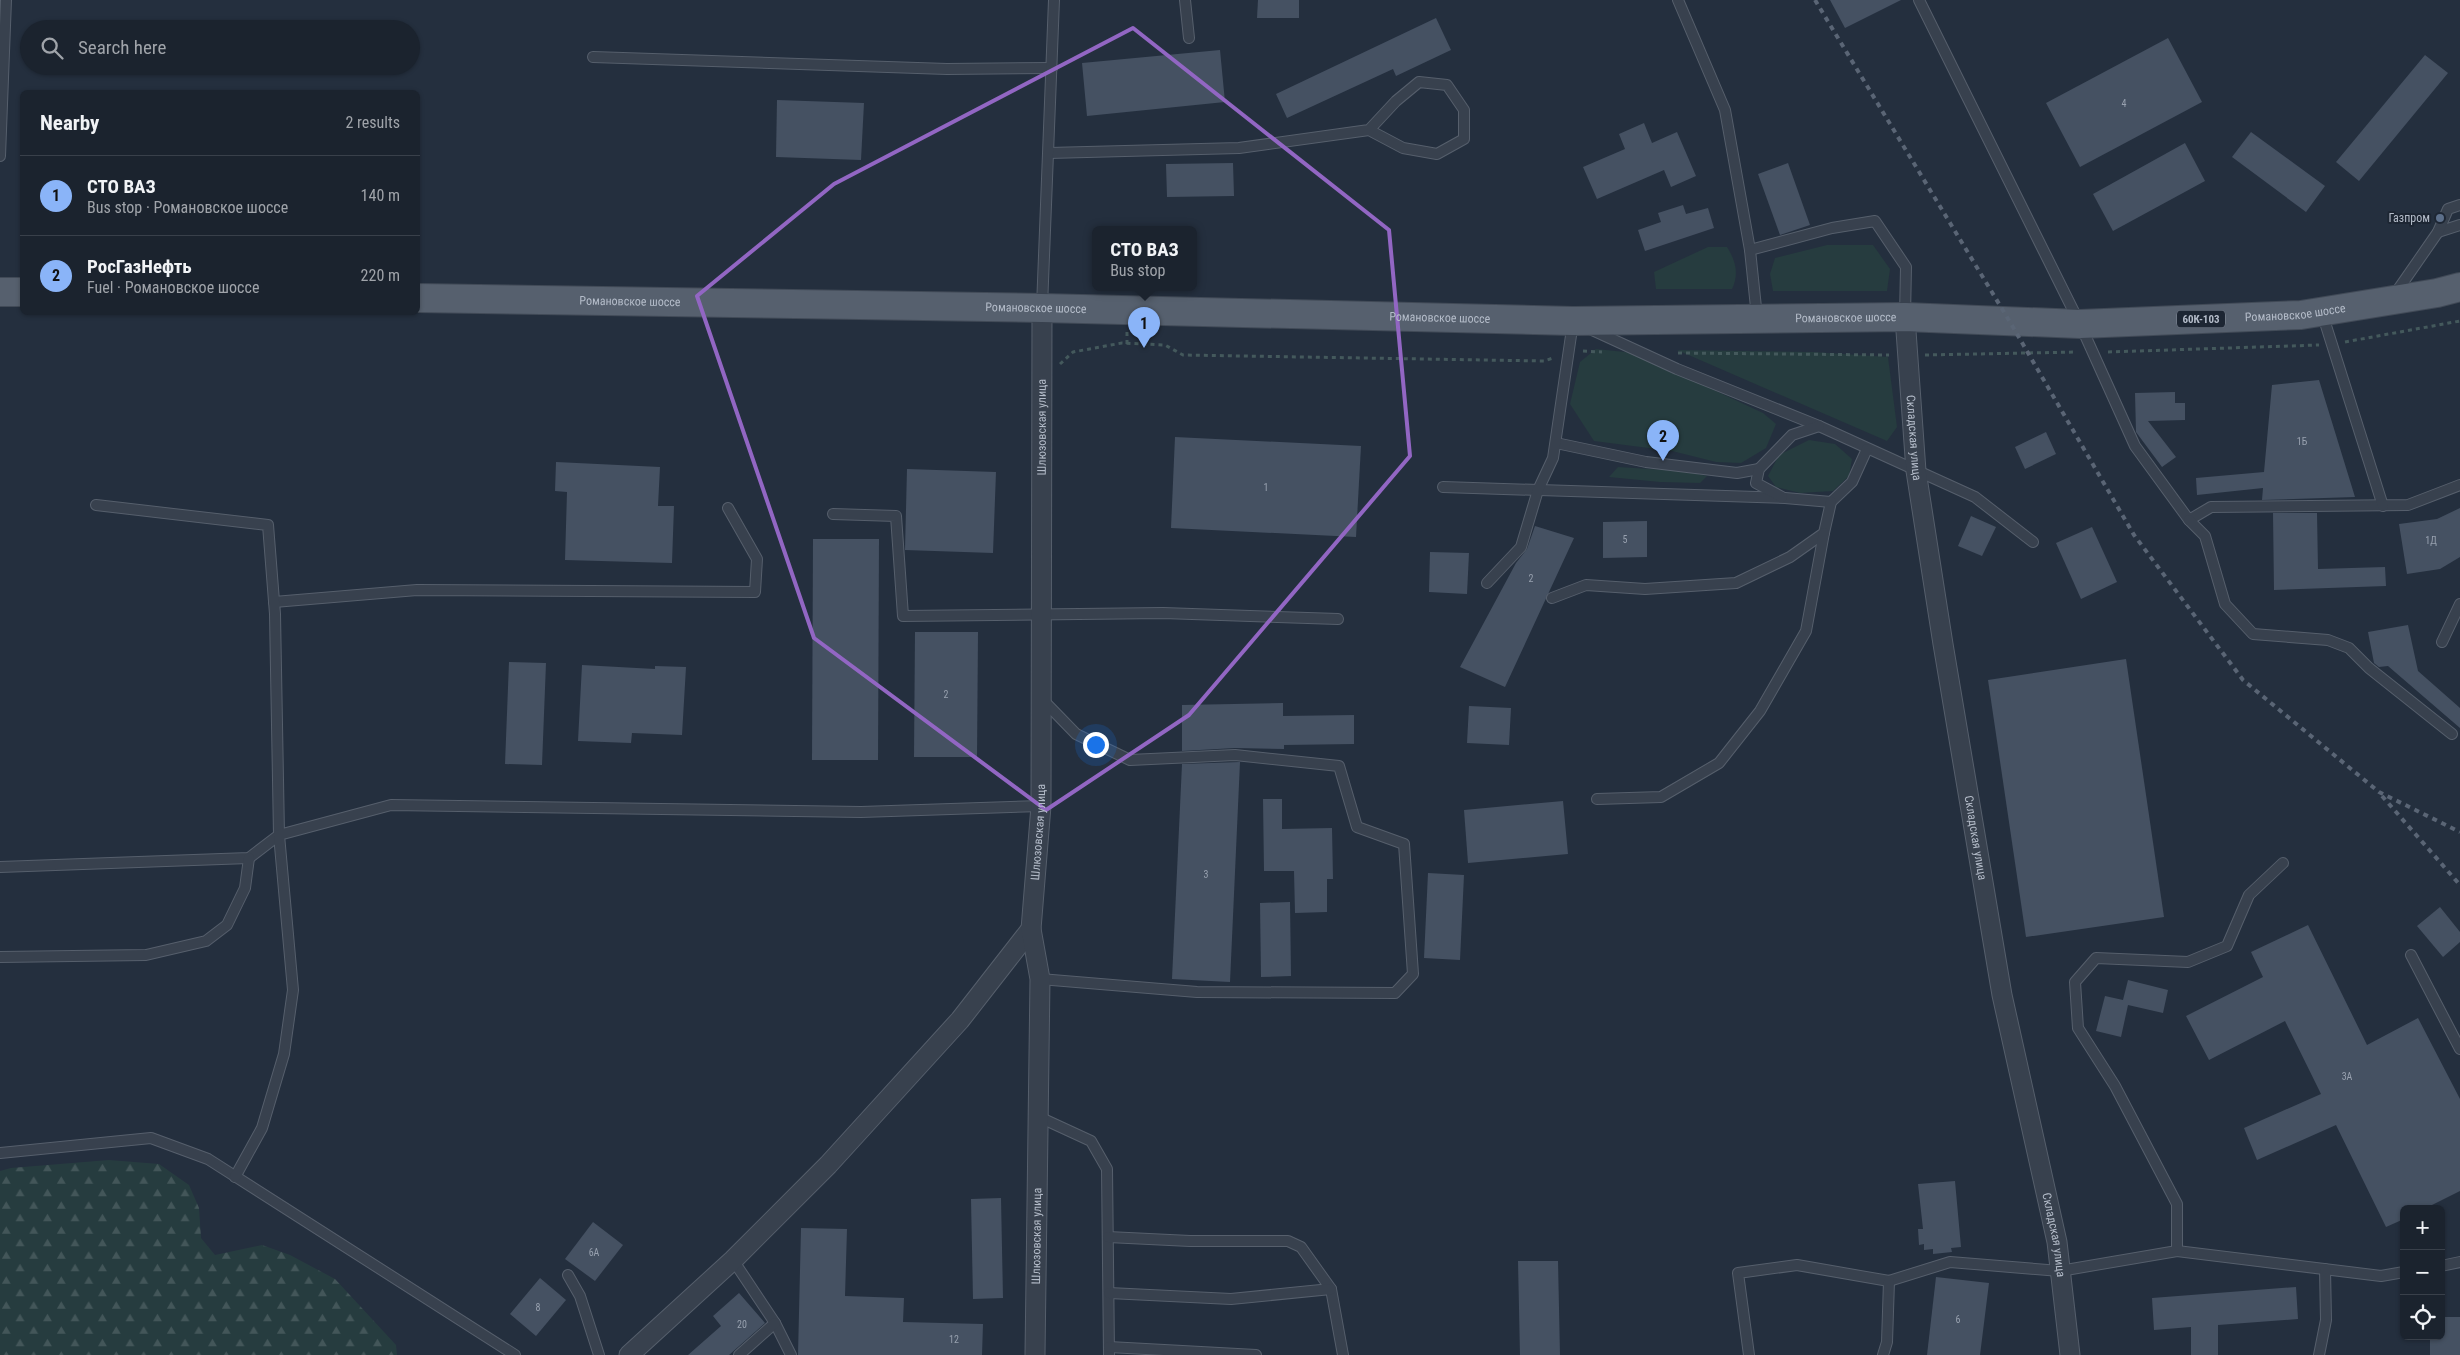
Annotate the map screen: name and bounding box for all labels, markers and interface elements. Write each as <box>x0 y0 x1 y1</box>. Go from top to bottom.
search box <box>20 20 420 75</box>
icon: search <box>38 34 66 62</box>
text: Search here <box>78 36 166 59</box>
house number: 4 <box>2122 98 2127 109</box>
text: Nearby <box>40 111 99 135</box>
text: 2 results <box>345 113 400 132</box>
text: СТО ВАЗ <box>87 175 156 198</box>
text: 1 <box>52 186 60 205</box>
text: 140 m <box>361 186 400 205</box>
text: Bus stop · Романовское шоссе <box>87 198 288 217</box>
place label: Газпром <box>2388 211 2430 225</box>
marker: Газпром <box>2434 212 2446 224</box>
popup <box>1092 226 1197 291</box>
text: СТО ВАЗ <box>1110 238 1179 261</box>
text: РосГазНефть <box>87 255 192 278</box>
text: Bus stop <box>1110 261 1165 280</box>
text: 2 <box>52 266 60 285</box>
text: 220 m <box>361 266 400 285</box>
text: Fuel · Романовское шоссе <box>87 278 259 297</box>
street label: Романовское шоссе <box>579 294 681 309</box>
street label: Романовское шоссе <box>985 300 1087 316</box>
street label: Романовское шоссе <box>2245 301 2347 324</box>
pin: 1 <box>1128 307 1160 348</box>
street label: Романовское шоссе <box>1389 310 1491 326</box>
street label: Романовское шоссе <box>1795 310 1897 325</box>
road number: 60К-103 <box>2177 310 2225 328</box>
street label: Шлюзовская улица <box>1035 379 1049 476</box>
street label: Складская улица <box>1904 395 1924 482</box>
pin: 2 <box>1647 420 1679 461</box>
house number: 1Б <box>2297 436 2308 447</box>
house number: 1 <box>1264 482 1268 493</box>
house number: 5 <box>1623 534 1628 545</box>
house number: 1Д <box>2425 535 2437 546</box>
house number: 2 <box>1529 573 1534 584</box>
house number: 2 <box>944 689 949 700</box>
your location <box>1083 732 1109 758</box>
street label: Шлюзовская улица <box>1028 784 1048 881</box>
street label: Складская улица <box>1962 794 1990 881</box>
house number: 3 <box>1204 869 1209 880</box>
house number: 3А <box>2342 1071 2353 1082</box>
street label: Шлюзовская улица <box>1029 1187 1044 1284</box>
street label: Складская улица <box>2039 1191 2068 1278</box>
map controls <box>2400 1205 2445 1340</box>
button: + <box>2400 1205 2445 1250</box>
house number: 6А <box>589 1247 600 1258</box>
button: − <box>2400 1250 2445 1295</box>
button: locate <box>2400 1295 2445 1340</box>
house number: 8 <box>536 1302 541 1313</box>
house number: 6 <box>1956 1314 1961 1325</box>
house number: 20 <box>737 1319 747 1330</box>
house number: 12 <box>949 1334 959 1345</box>

